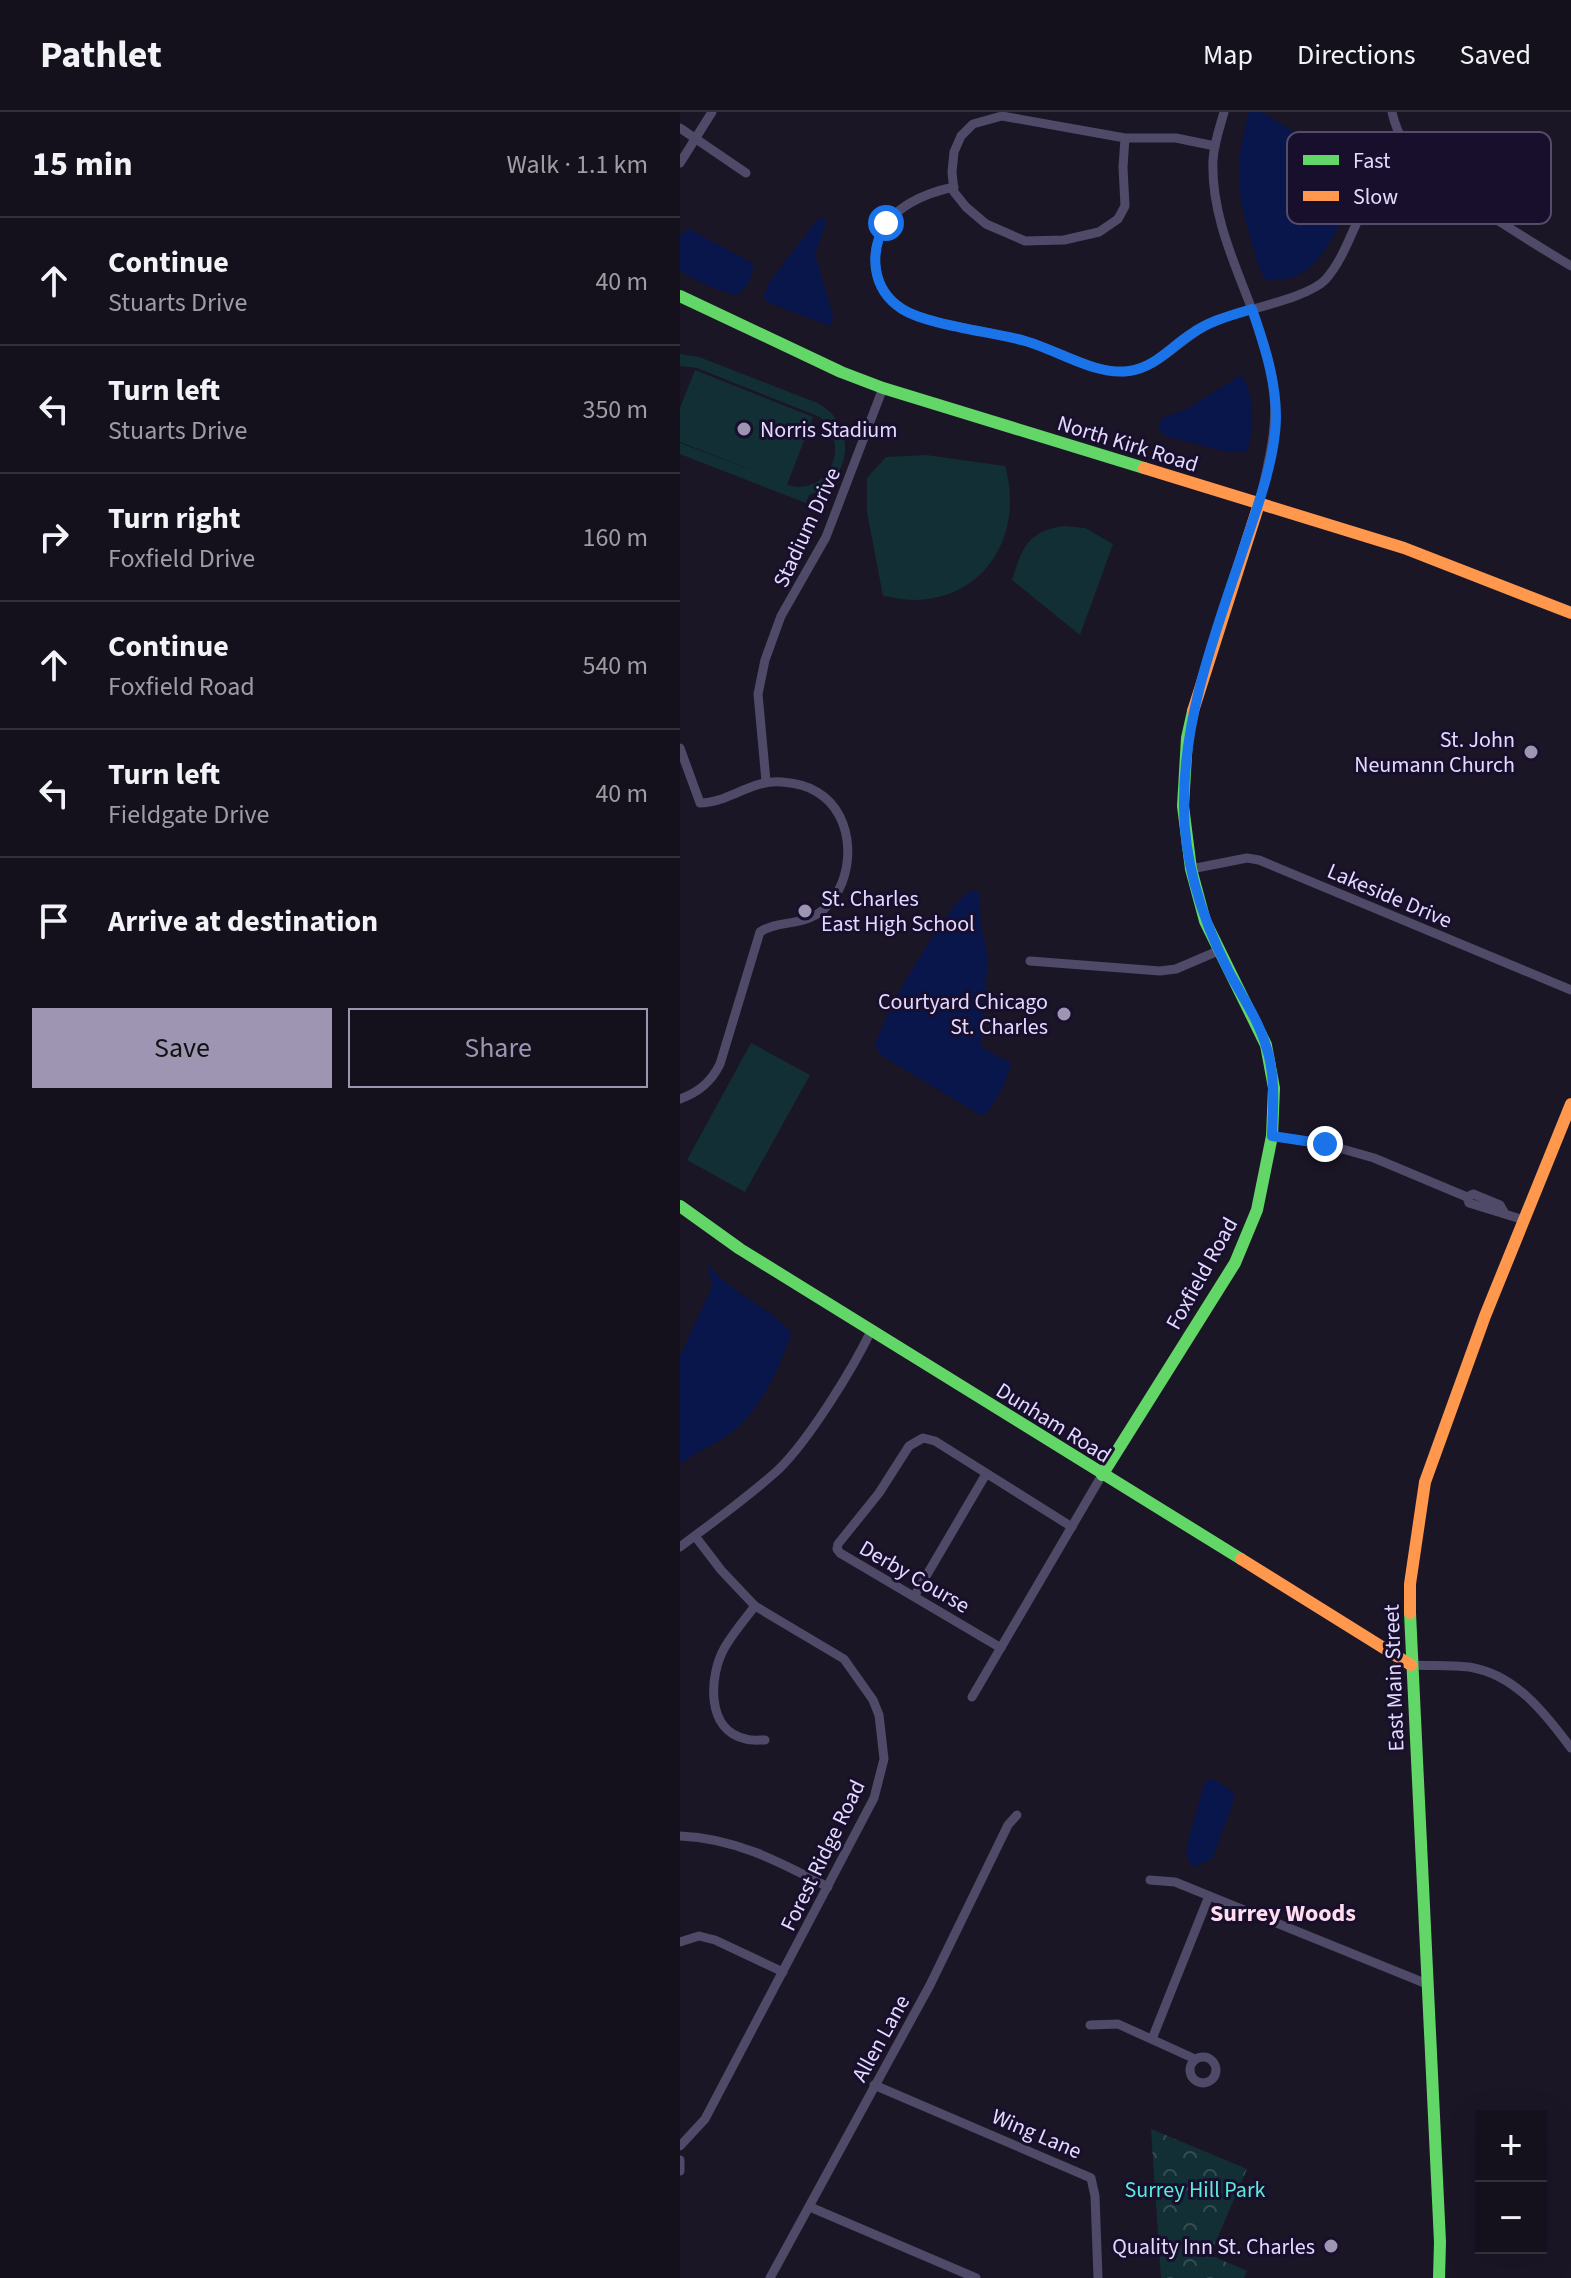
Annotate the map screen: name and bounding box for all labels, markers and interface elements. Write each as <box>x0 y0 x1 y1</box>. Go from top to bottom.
text: Pathlet <box>40 28 162 82</box>
text: Map <box>1203 35 1253 75</box>
text: Directions <box>1297 35 1416 75</box>
text: Saved <box>1460 35 1531 75</box>
legend <box>1287 132 1551 224</box>
text: 15 min <box>32 140 133 189</box>
text: Fast <box>1353 145 1391 177</box>
text: Walk · 1.1 km <box>507 146 648 183</box>
text: Slow <box>1353 181 1398 213</box>
route start <box>868 205 904 241</box>
text: Continue <box>108 241 229 284</box>
icon: ahead <box>32 259 76 303</box>
text: 40 m <box>595 263 648 300</box>
text: Stuarts Drive <box>108 284 247 321</box>
text: Turn left <box>108 369 220 412</box>
icon: left <box>32 387 76 431</box>
text: 350 m <box>582 391 648 428</box>
street label: North Kirk Road <box>1053 407 1202 481</box>
text: Stuarts Drive <box>108 412 247 449</box>
place label: Norris Stadium <box>760 414 898 446</box>
marker: Norris Stadium <box>735 420 753 438</box>
street label: Stadium Drive <box>765 462 849 593</box>
text: Turn right <box>108 497 240 540</box>
icon: right <box>32 515 76 559</box>
text: 160 m <box>582 519 648 556</box>
text: Foxfield Drive <box>108 540 255 577</box>
text: Continue <box>108 625 229 668</box>
icon: ahead <box>32 643 76 687</box>
text: 540 m <box>582 647 648 684</box>
text: Foxfield Road <box>108 668 255 705</box>
place label: St. John Neumann Church <box>1354 724 1515 781</box>
marker: St. John Neumann Church <box>1522 743 1540 761</box>
text: Turn left <box>108 753 220 796</box>
icon: left <box>32 771 76 815</box>
text: 40 m <box>595 775 648 812</box>
text: Fieldgate Drive <box>108 796 270 833</box>
street label: Lakeside Drive <box>1322 855 1457 937</box>
place label: St. Charles East High School <box>821 883 975 940</box>
icon: arrive <box>32 899 76 943</box>
text: Arrive at destination <box>108 900 378 943</box>
marker: St. Charles East High School <box>796 902 814 920</box>
place label: Courtyard Chicago St. Charles <box>878 986 1048 1043</box>
marker: Courtyard Chicago St. Charles <box>1055 1005 1073 1023</box>
button: Save <box>32 1008 332 1088</box>
button: Share <box>348 1008 648 1088</box>
route end <box>1307 1126 1343 1162</box>
street label: Foxfield Road <box>1158 1211 1246 1336</box>
street label: Dunham Road <box>990 1375 1117 1471</box>
street label: Derby Course <box>853 1532 976 1622</box>
street label: East Main Street <box>1375 1603 1413 1752</box>
street label: Forest Ridge Road <box>772 1774 873 1937</box>
district label: Surrey Woods <box>1210 1896 1356 1931</box>
street label: Allen Lane <box>844 1989 918 2088</box>
street label: Wing Lane <box>987 2101 1087 2167</box>
map controls <box>1475 2110 1547 2254</box>
button: + <box>1475 2110 1547 2182</box>
park label: Surrey Hill Park <box>1125 2174 1266 2206</box>
button: − <box>1475 2182 1547 2254</box>
place label: Quality Inn St. Charles <box>1112 2231 1315 2263</box>
marker: Quality Inn St. Charles <box>1322 2237 1340 2255</box>

